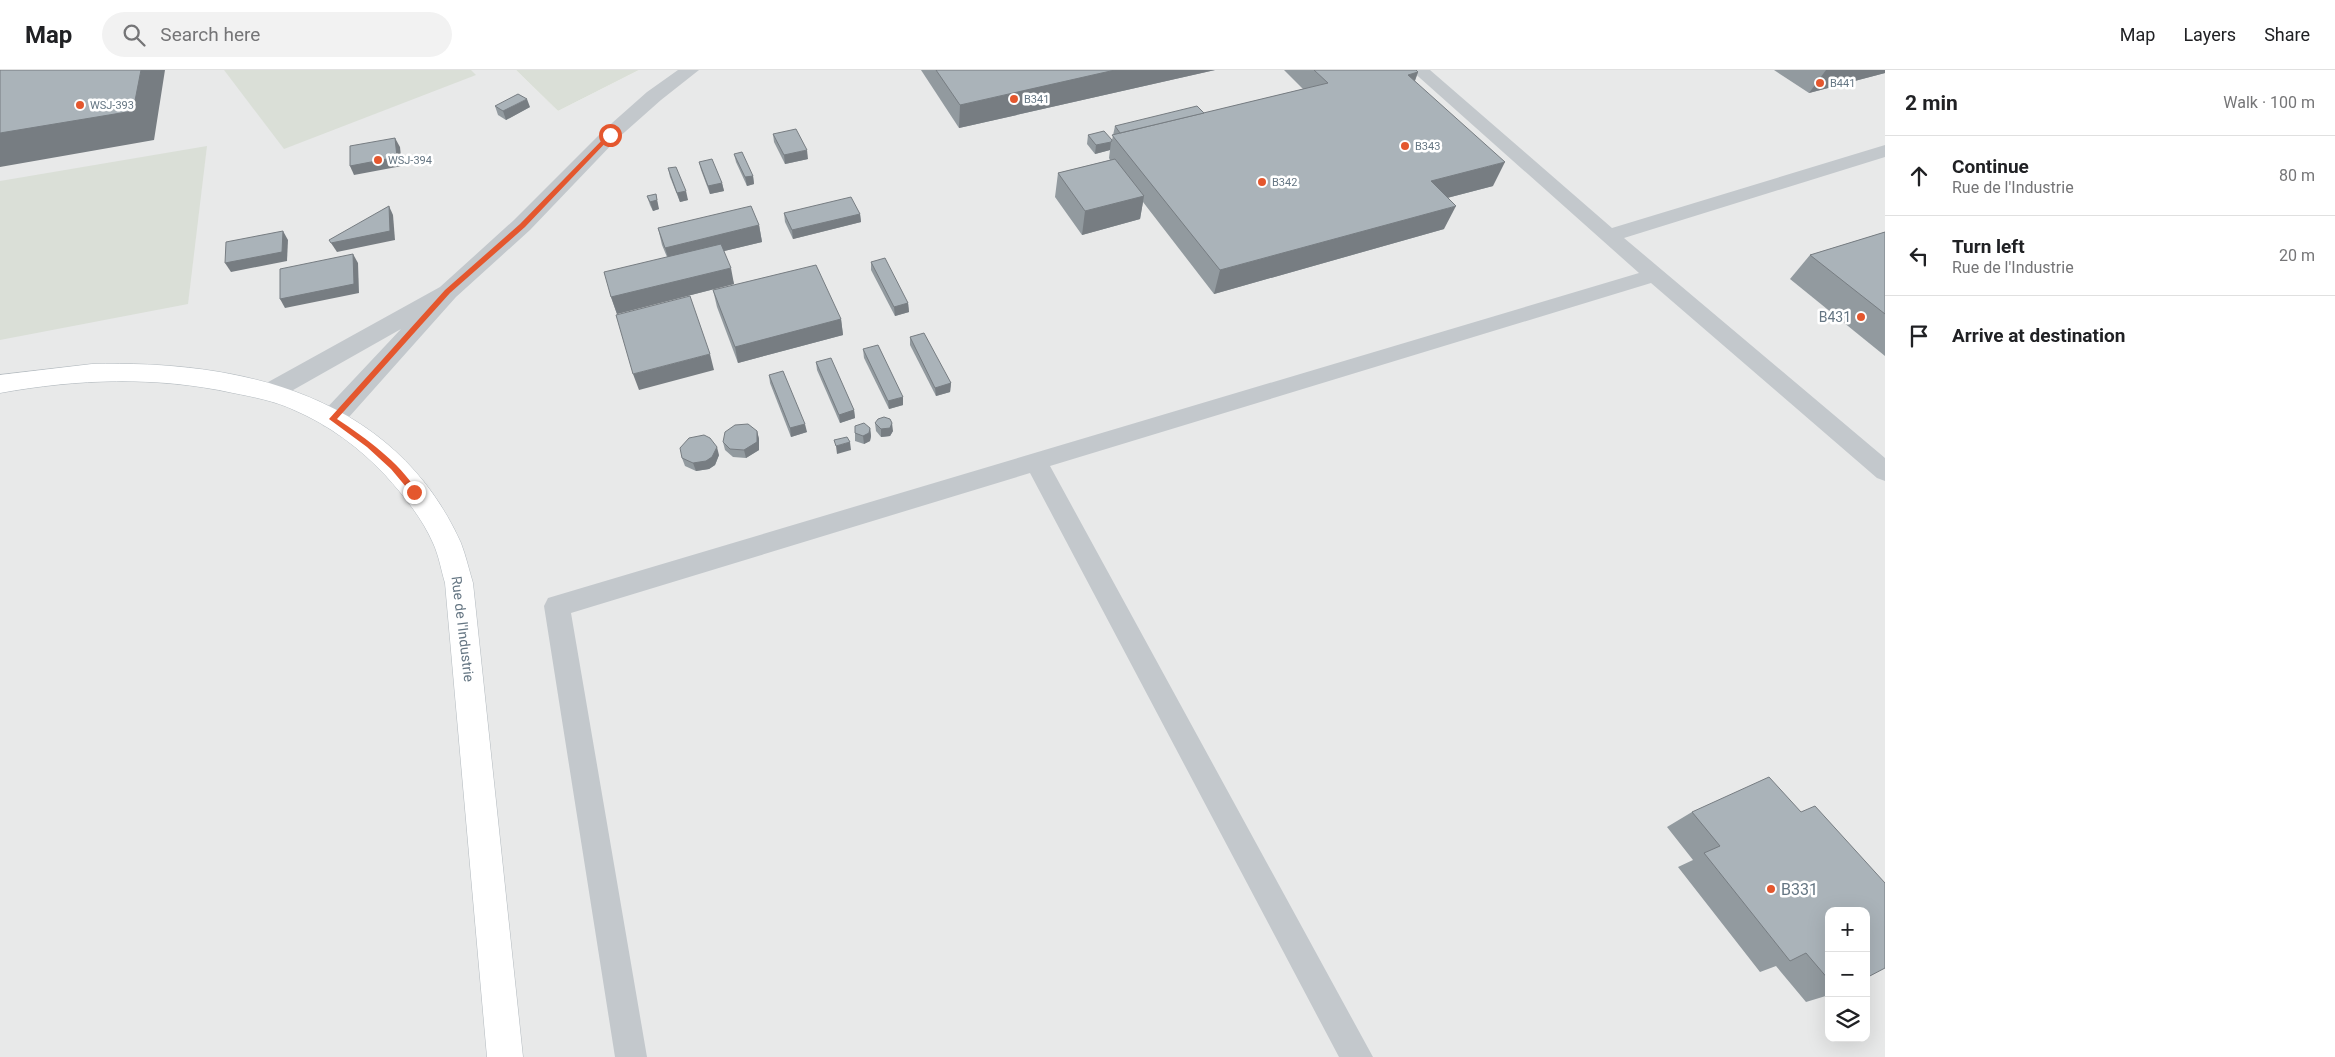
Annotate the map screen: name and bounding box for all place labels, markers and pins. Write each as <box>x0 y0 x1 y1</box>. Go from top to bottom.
marker: B441 <box>1814 77 1826 89</box>
place label: B441 <box>1830 77 1855 90</box>
marker: B341 <box>1008 93 1020 105</box>
place label: B341 <box>1024 93 1049 106</box>
marker: WSJ-393 <box>74 99 86 111</box>
place label: WSJ-393 <box>90 99 134 112</box>
marker: B343 <box>1399 140 1411 152</box>
place label: B343 <box>1415 140 1440 153</box>
marker: WSJ-394 <box>372 154 384 166</box>
place label: WSJ-394 <box>388 154 432 167</box>
marker: B342 <box>1256 176 1268 188</box>
place label: B342 <box>1272 176 1297 189</box>
place label: B431 <box>1819 309 1851 325</box>
marker: B431 <box>1855 311 1867 323</box>
place label: B331 <box>1781 880 1818 899</box>
marker: B331 <box>1765 883 1777 895</box>

